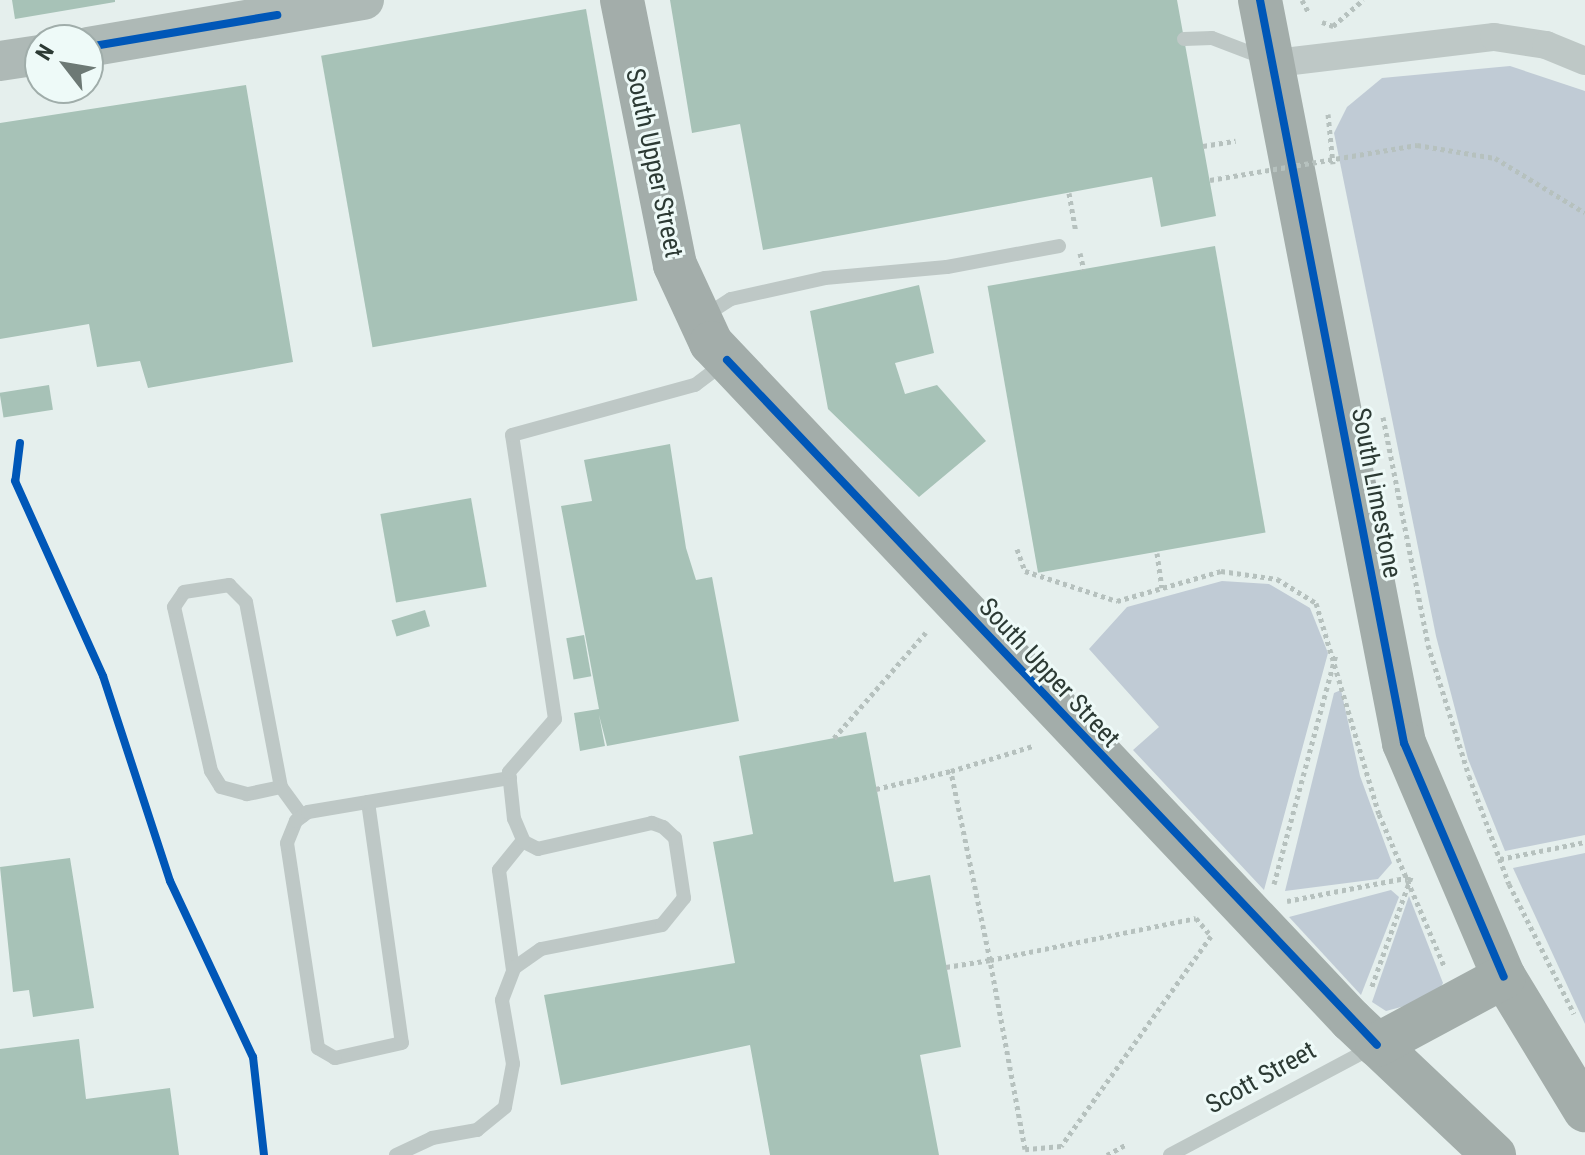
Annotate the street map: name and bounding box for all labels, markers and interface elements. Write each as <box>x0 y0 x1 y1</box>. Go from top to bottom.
north arrow <box>24 24 104 104</box>
text: N <box>31 40 59 65</box>
street label: South Upper Street <box>619 66 689 260</box>
street label: South Limestone <box>1344 405 1408 581</box>
street label: South Upper Street <box>972 592 1126 754</box>
street label: Scott Street <box>1201 1035 1321 1121</box>

